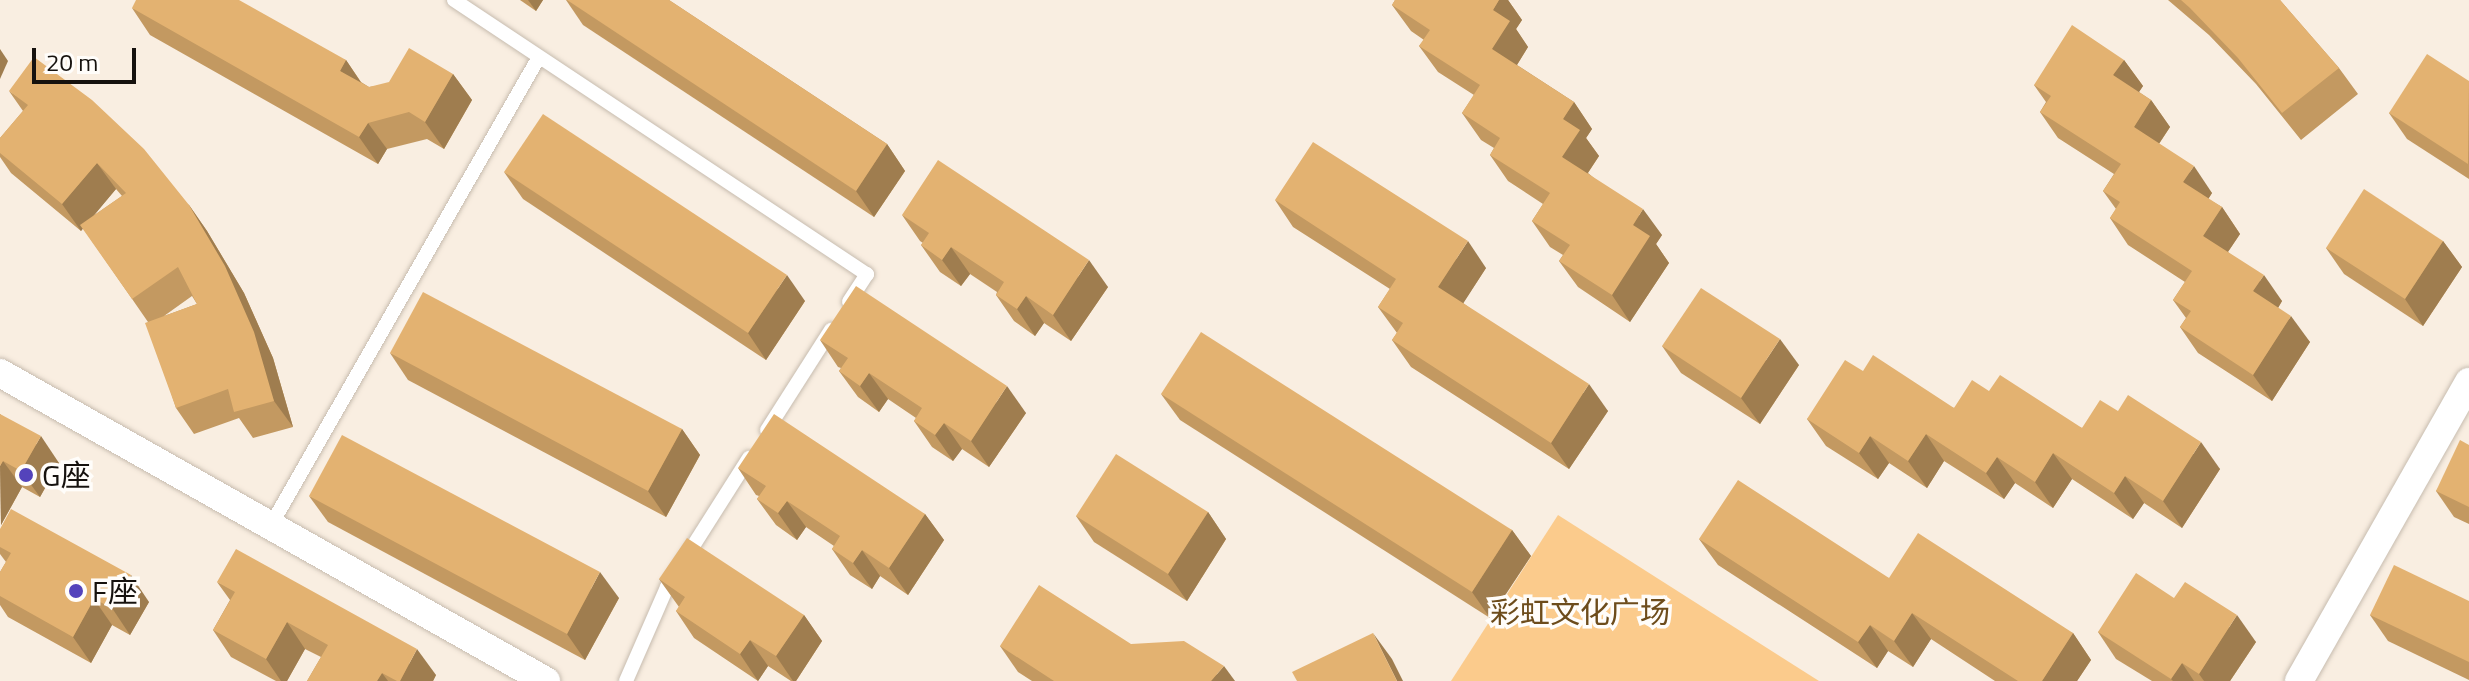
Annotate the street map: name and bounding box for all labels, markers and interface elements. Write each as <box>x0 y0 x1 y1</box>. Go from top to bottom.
scale bar <box>36 32 140 82</box>
text: 20 m <box>46 44 98 80</box>
place label: G座 <box>42 457 90 493</box>
marker: G座 <box>17 466 35 484</box>
place label: F座 <box>92 573 138 609</box>
marker: F座 <box>67 582 85 600</box>
park label: 彩虹文化广场 <box>1490 594 1670 630</box>

